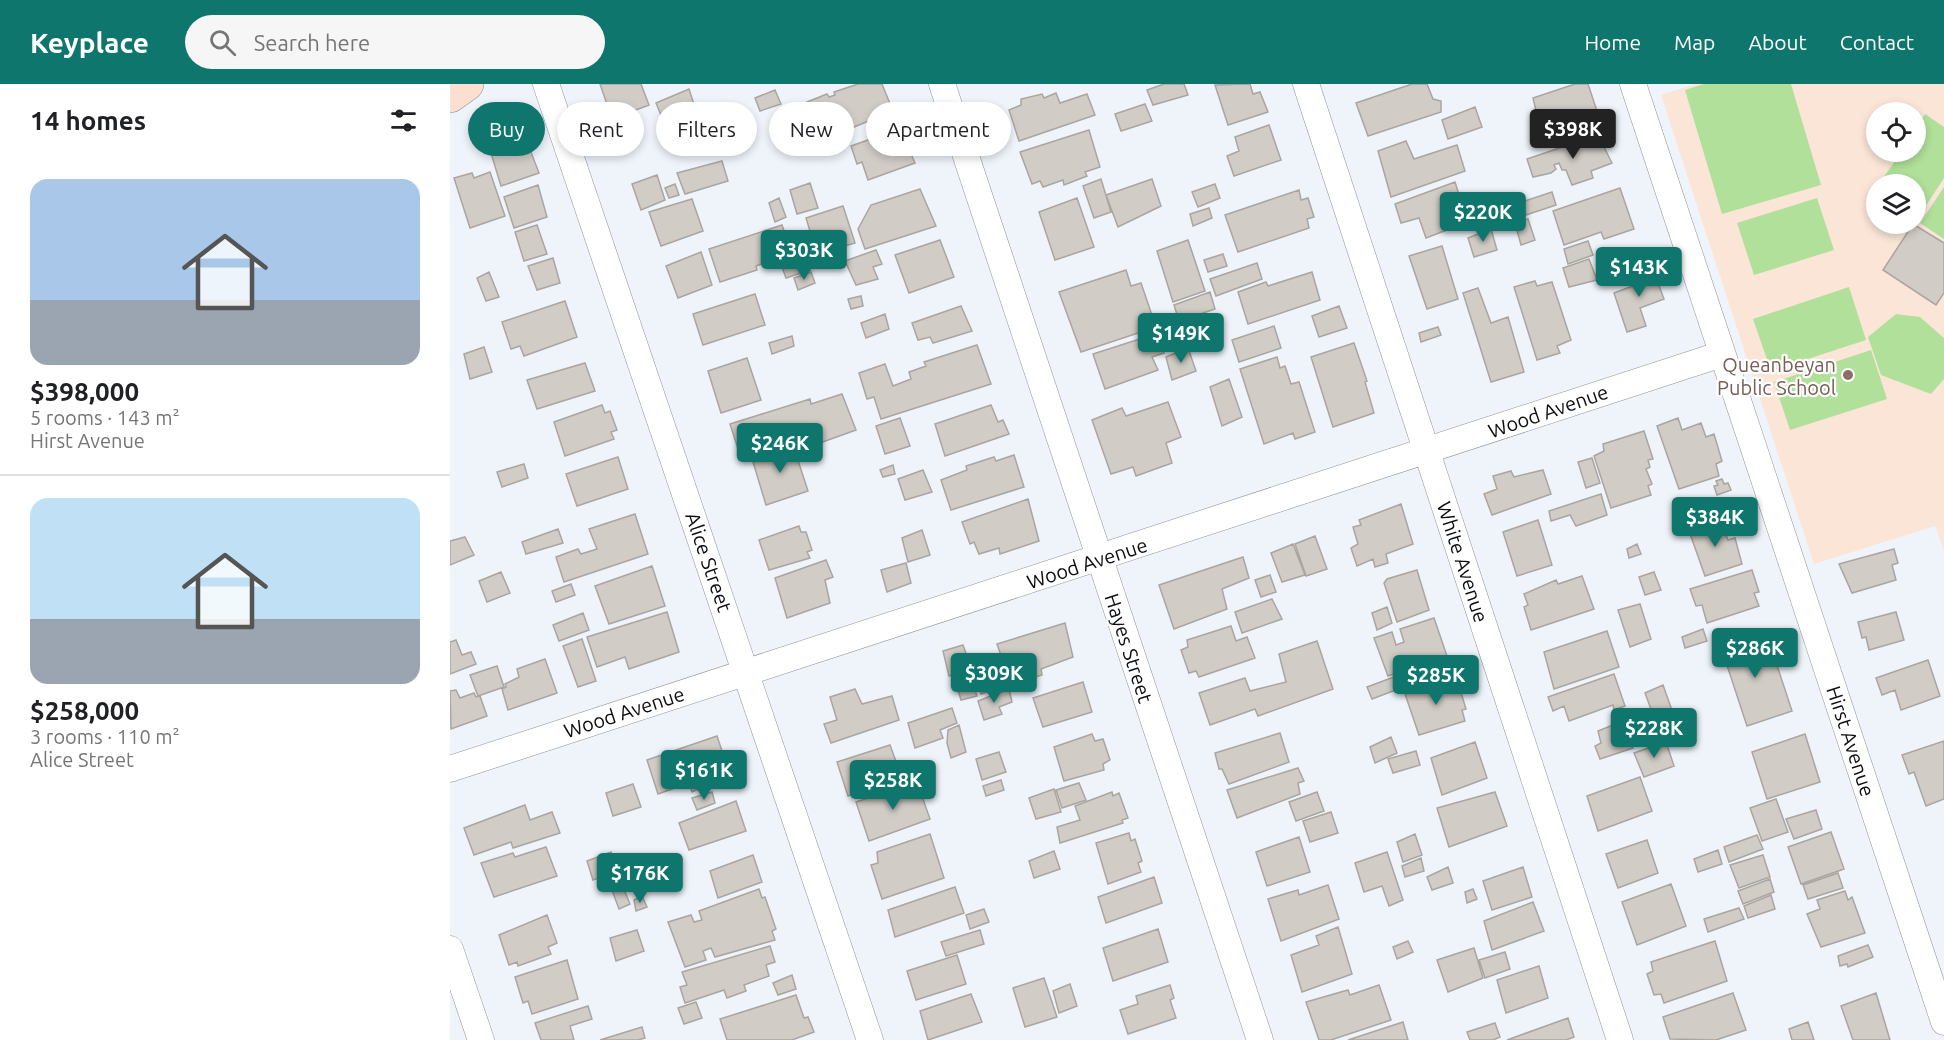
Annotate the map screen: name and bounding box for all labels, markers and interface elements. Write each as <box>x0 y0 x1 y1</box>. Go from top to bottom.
search box <box>185 15 605 69</box>
icon: search <box>206 26 239 59</box>
text: Keyplace <box>30 27 149 58</box>
text: Search here <box>254 30 370 55</box>
text: Home <box>1584 30 1641 54</box>
text: Map <box>1674 30 1715 54</box>
text: About <box>1748 30 1807 54</box>
text: Contact <box>1840 30 1914 54</box>
chip: Buy <box>468 102 545 156</box>
chip: Rent <box>557 102 644 156</box>
chip: Filters <box>656 102 757 156</box>
chip: New <box>769 102 854 156</box>
chip: Apartment <box>866 102 1011 156</box>
map controls <box>1866 102 1926 234</box>
button: locate <box>1866 102 1926 162</box>
icon: filters <box>387 104 420 137</box>
text: 14 homes <box>30 106 146 135</box>
pin: $398K <box>1531 109 1615 160</box>
text: $398K <box>1544 117 1602 140</box>
button: layers <box>1866 174 1926 234</box>
pin: $220K <box>1441 192 1525 243</box>
text: $220K <box>1454 200 1512 223</box>
icon: home <box>171 218 279 326</box>
pin: $303K <box>762 230 846 281</box>
text: $303K <box>775 238 833 261</box>
pin: $143K <box>1597 247 1681 298</box>
text: $143K <box>1610 255 1668 278</box>
pin: $149K <box>1139 313 1223 364</box>
text: $149K <box>1152 321 1210 344</box>
place label: Queanbeyan Public School <box>1717 353 1836 399</box>
marker: Queanbeyan Public School <box>1841 368 1855 382</box>
text: $398,000 <box>30 377 139 406</box>
street label: Wood Avenue <box>1485 380 1611 442</box>
text: 5 rooms · 143 m² <box>30 406 180 429</box>
pin: $246K <box>738 423 822 474</box>
text: Hirst Avenue <box>30 429 145 452</box>
text: $246K <box>751 431 809 454</box>
pin: $384K <box>1673 497 1757 548</box>
street label: White Avenue <box>1433 499 1493 625</box>
text: $384K <box>1686 505 1744 528</box>
street label: Alice Street <box>681 509 737 615</box>
street label: Wood Avenue <box>1024 533 1150 593</box>
icon: home <box>171 537 279 645</box>
street label: Hayes Street <box>1100 590 1158 706</box>
pin: $286K <box>1713 628 1797 679</box>
text: $286K <box>1726 636 1784 659</box>
pin: $309K <box>952 653 1036 704</box>
pin: $285K <box>1394 655 1478 706</box>
text: $309K <box>965 661 1023 684</box>
text: $285K <box>1407 663 1465 686</box>
street label: Wood Avenue <box>561 682 687 742</box>
street label: Hirst Avenue <box>1822 683 1880 799</box>
text: $258,000 <box>30 696 139 725</box>
pin: $228K <box>1612 708 1696 759</box>
text: $228K <box>1625 716 1683 739</box>
text: 3 rooms · 110 m² <box>30 725 180 748</box>
text: Alice Street <box>30 748 134 771</box>
pin: $161K <box>662 750 746 801</box>
text: $161K <box>675 758 733 781</box>
pin: $258K <box>851 760 935 811</box>
text: $258K <box>864 768 922 791</box>
pin: $176K <box>598 853 682 904</box>
text: $176K <box>611 861 669 884</box>

